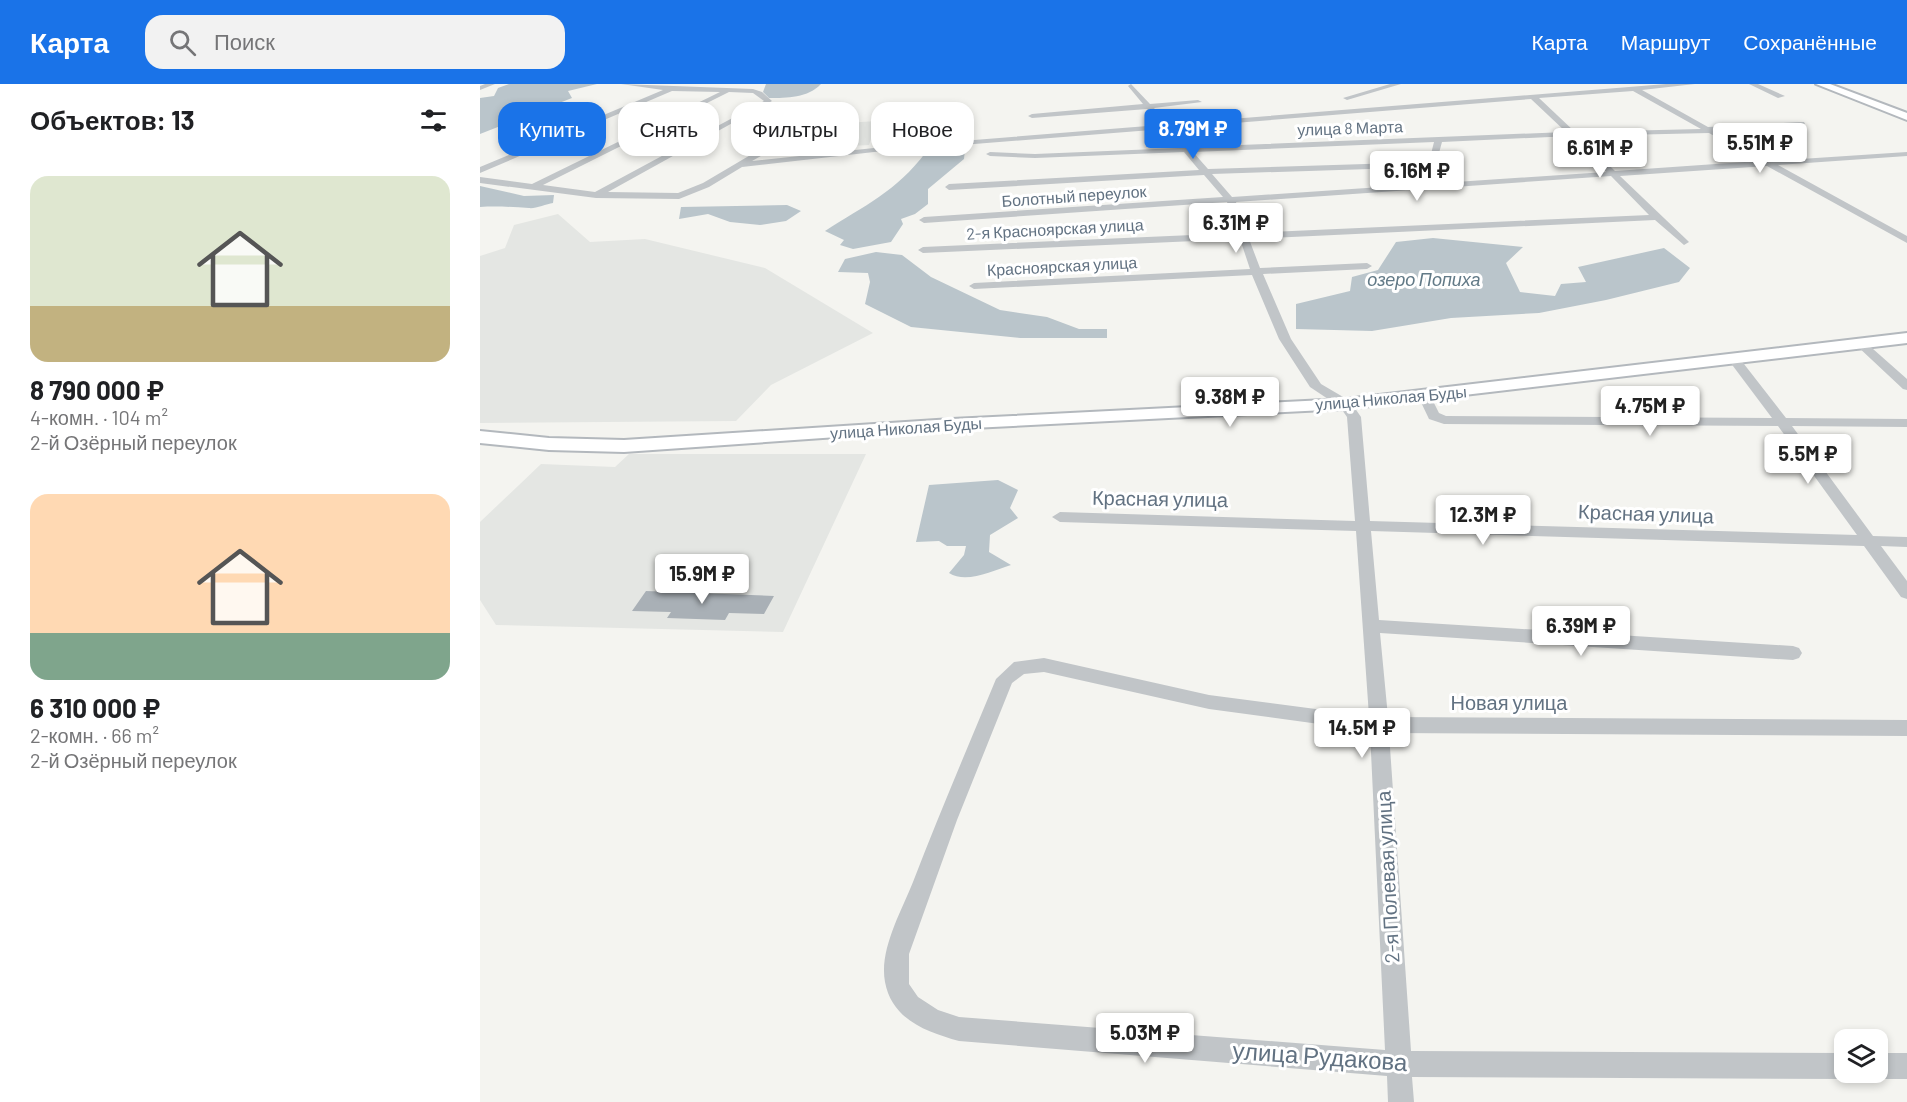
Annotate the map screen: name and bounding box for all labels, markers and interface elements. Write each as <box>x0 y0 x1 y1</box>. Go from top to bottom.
search box <box>145 15 565 69</box>
text: Карта <box>30 25 109 59</box>
icon: search <box>166 26 199 59</box>
text: Поиск <box>214 28 275 54</box>
text: Карта <box>1532 29 1588 54</box>
text: Маршрут <box>1621 29 1710 54</box>
text: Сохранённые <box>1743 29 1877 54</box>
chip: Купить <box>498 102 606 156</box>
chip: Снять <box>618 102 719 156</box>
chip: Фильтры <box>731 102 859 156</box>
chip: Новое <box>871 102 974 156</box>
text: Объектов: 13 <box>30 104 195 135</box>
icon: filters <box>417 104 450 137</box>
pin: 8.79M ₽ <box>1138 109 1248 160</box>
text: 8.79M ₽ <box>1158 116 1228 140</box>
street label: улица 8 Марта <box>1297 116 1403 139</box>
pin: 5.51M ₽ <box>1705 123 1815 174</box>
pin: 6.61M ₽ <box>1545 128 1655 179</box>
text: 5.51M ₽ <box>1727 130 1793 154</box>
text: 6.61M ₽ <box>1567 135 1633 159</box>
pin: 6.16M ₽ <box>1362 151 1472 202</box>
text: 6.16M ₽ <box>1384 158 1450 182</box>
street label: Болотный переулок <box>1001 181 1148 210</box>
pin: 6.31M ₽ <box>1181 203 1291 254</box>
text: 6.31M ₽ <box>1203 210 1269 234</box>
street label: 2-я Красноярская улица <box>966 214 1144 243</box>
icon: home <box>186 215 294 323</box>
street label: Красноярская улица <box>986 252 1138 279</box>
water label: озеро Попиха <box>1367 268 1481 290</box>
text: 8 790 000 ₽ <box>30 374 164 405</box>
pin: 9.38M ₽ <box>1175 377 1285 428</box>
street label: улица Николая Буды <box>1314 381 1467 414</box>
text: 9.38M ₽ <box>1195 384 1265 408</box>
pin: 4.75M ₽ <box>1595 386 1705 437</box>
text: 4.75M ₽ <box>1615 393 1685 417</box>
text: 4-комн. · 104 m² <box>30 405 168 429</box>
street label: улица Николая Буды <box>830 413 982 442</box>
text: 2-й Озёрный переулок <box>30 430 237 454</box>
pin: 5.5M ₽ <box>1759 434 1857 485</box>
text: 5.5M ₽ <box>1778 441 1838 465</box>
street label: Красная улица <box>1092 485 1229 511</box>
pin: 12.3M ₽ <box>1428 495 1538 546</box>
street label: Красная улица <box>1578 499 1715 527</box>
text: 12.3M ₽ <box>1450 502 1516 526</box>
icon: home <box>186 533 294 641</box>
pin: 15.9M ₽ <box>647 554 757 605</box>
text: 15.9M ₽ <box>669 561 735 585</box>
pin: 6.39M ₽ <box>1526 606 1636 657</box>
text: 6.39M ₽ <box>1546 613 1616 637</box>
street label: Новая улица <box>1451 690 1568 714</box>
text: 6 310 000 ₽ <box>30 692 160 723</box>
pin: 14.5M ₽ <box>1307 708 1417 759</box>
text: 14.5M ₽ <box>1328 715 1396 739</box>
text: 2-комн. · 66 m² <box>30 723 159 747</box>
text: 2-й Озёрный переулок <box>30 748 237 772</box>
street label: 2-я Полевая улица <box>1370 789 1404 964</box>
pin: 5.03M ₽ <box>1090 1013 1200 1064</box>
text: 5.03M ₽ <box>1110 1020 1180 1044</box>
map controls <box>1834 1029 1888 1083</box>
button: layers <box>1834 1029 1888 1083</box>
street label: улица Рудакова <box>1232 1035 1409 1076</box>

